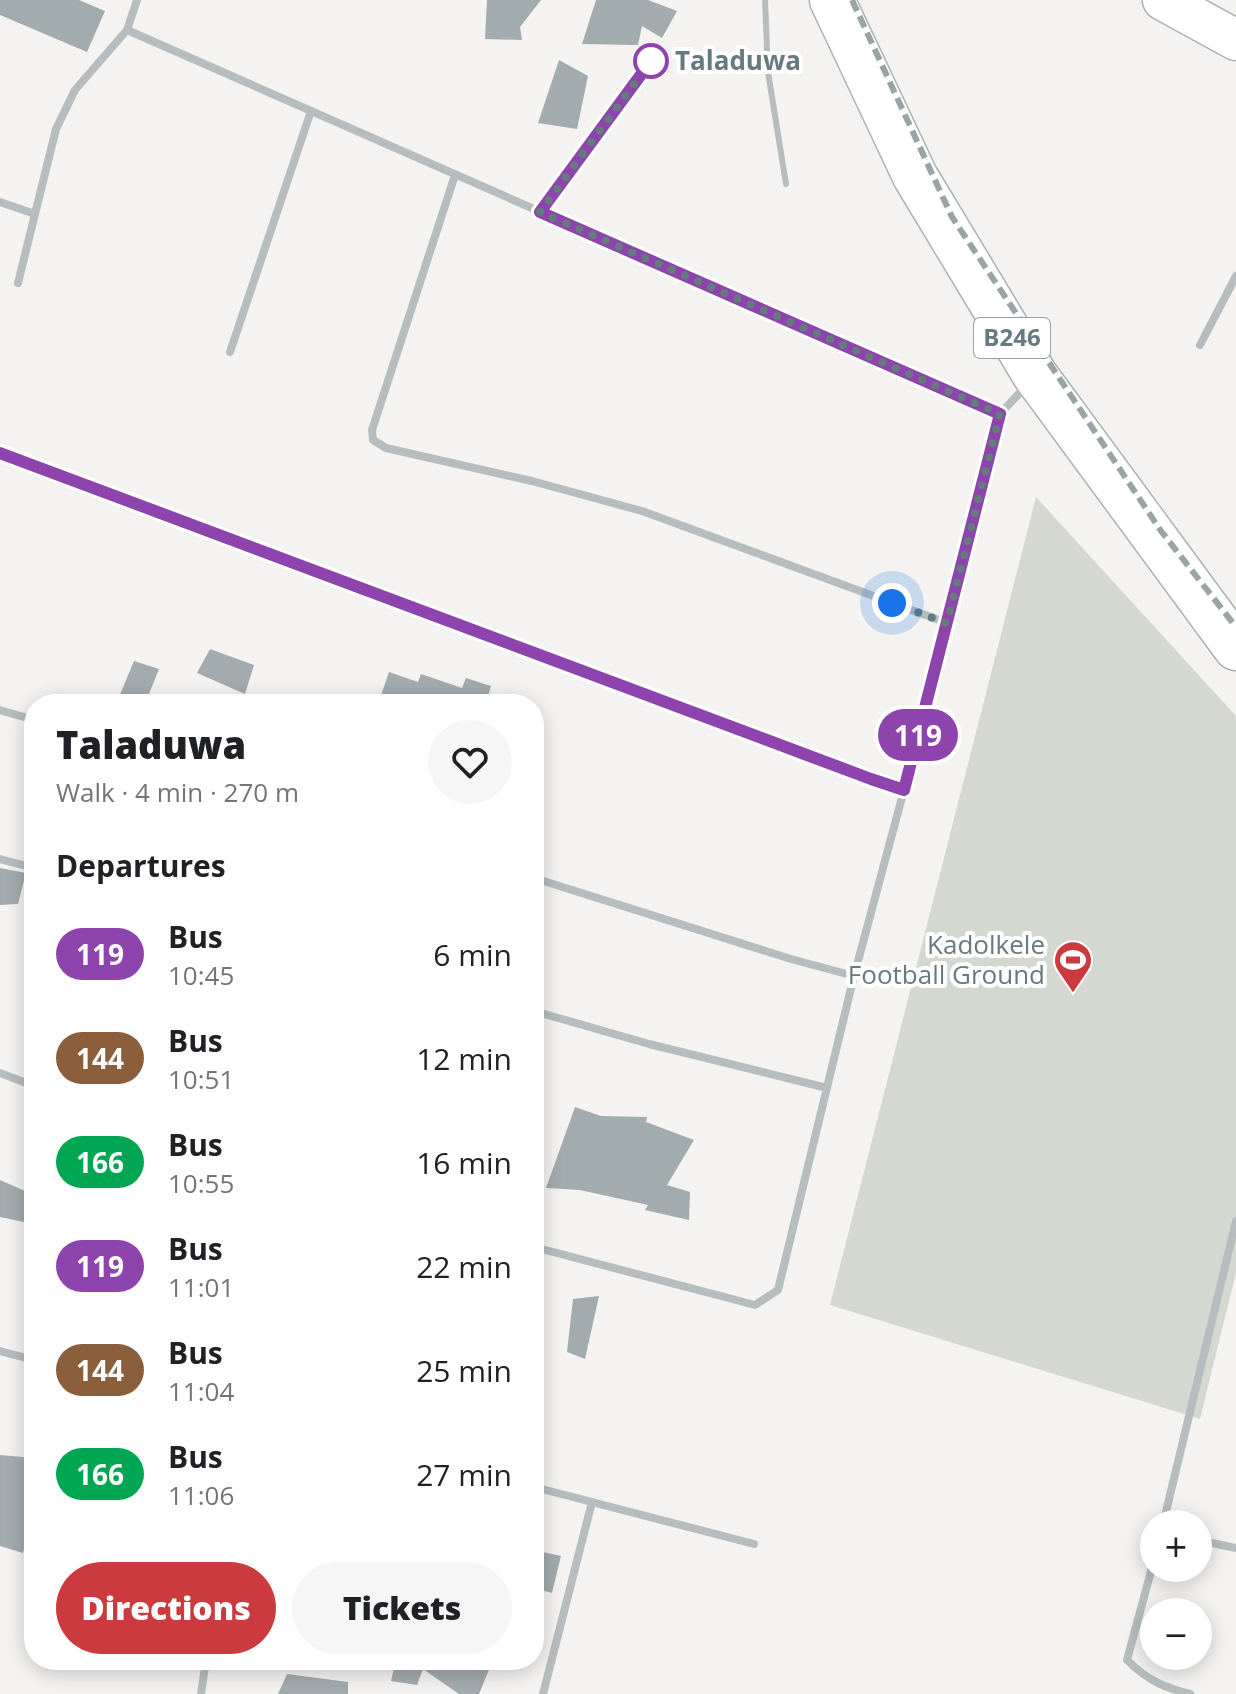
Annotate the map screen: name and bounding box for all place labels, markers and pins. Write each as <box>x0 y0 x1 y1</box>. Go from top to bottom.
place label: Taladuwa <box>675 42 801 78</box>
marker: Taladuwa <box>634 44 668 78</box>
place label: Kadolkele Football Ground <box>848 926 1045 992</box>
sports icon: Kadolkele Football Ground <box>1052 939 1094 994</box>

